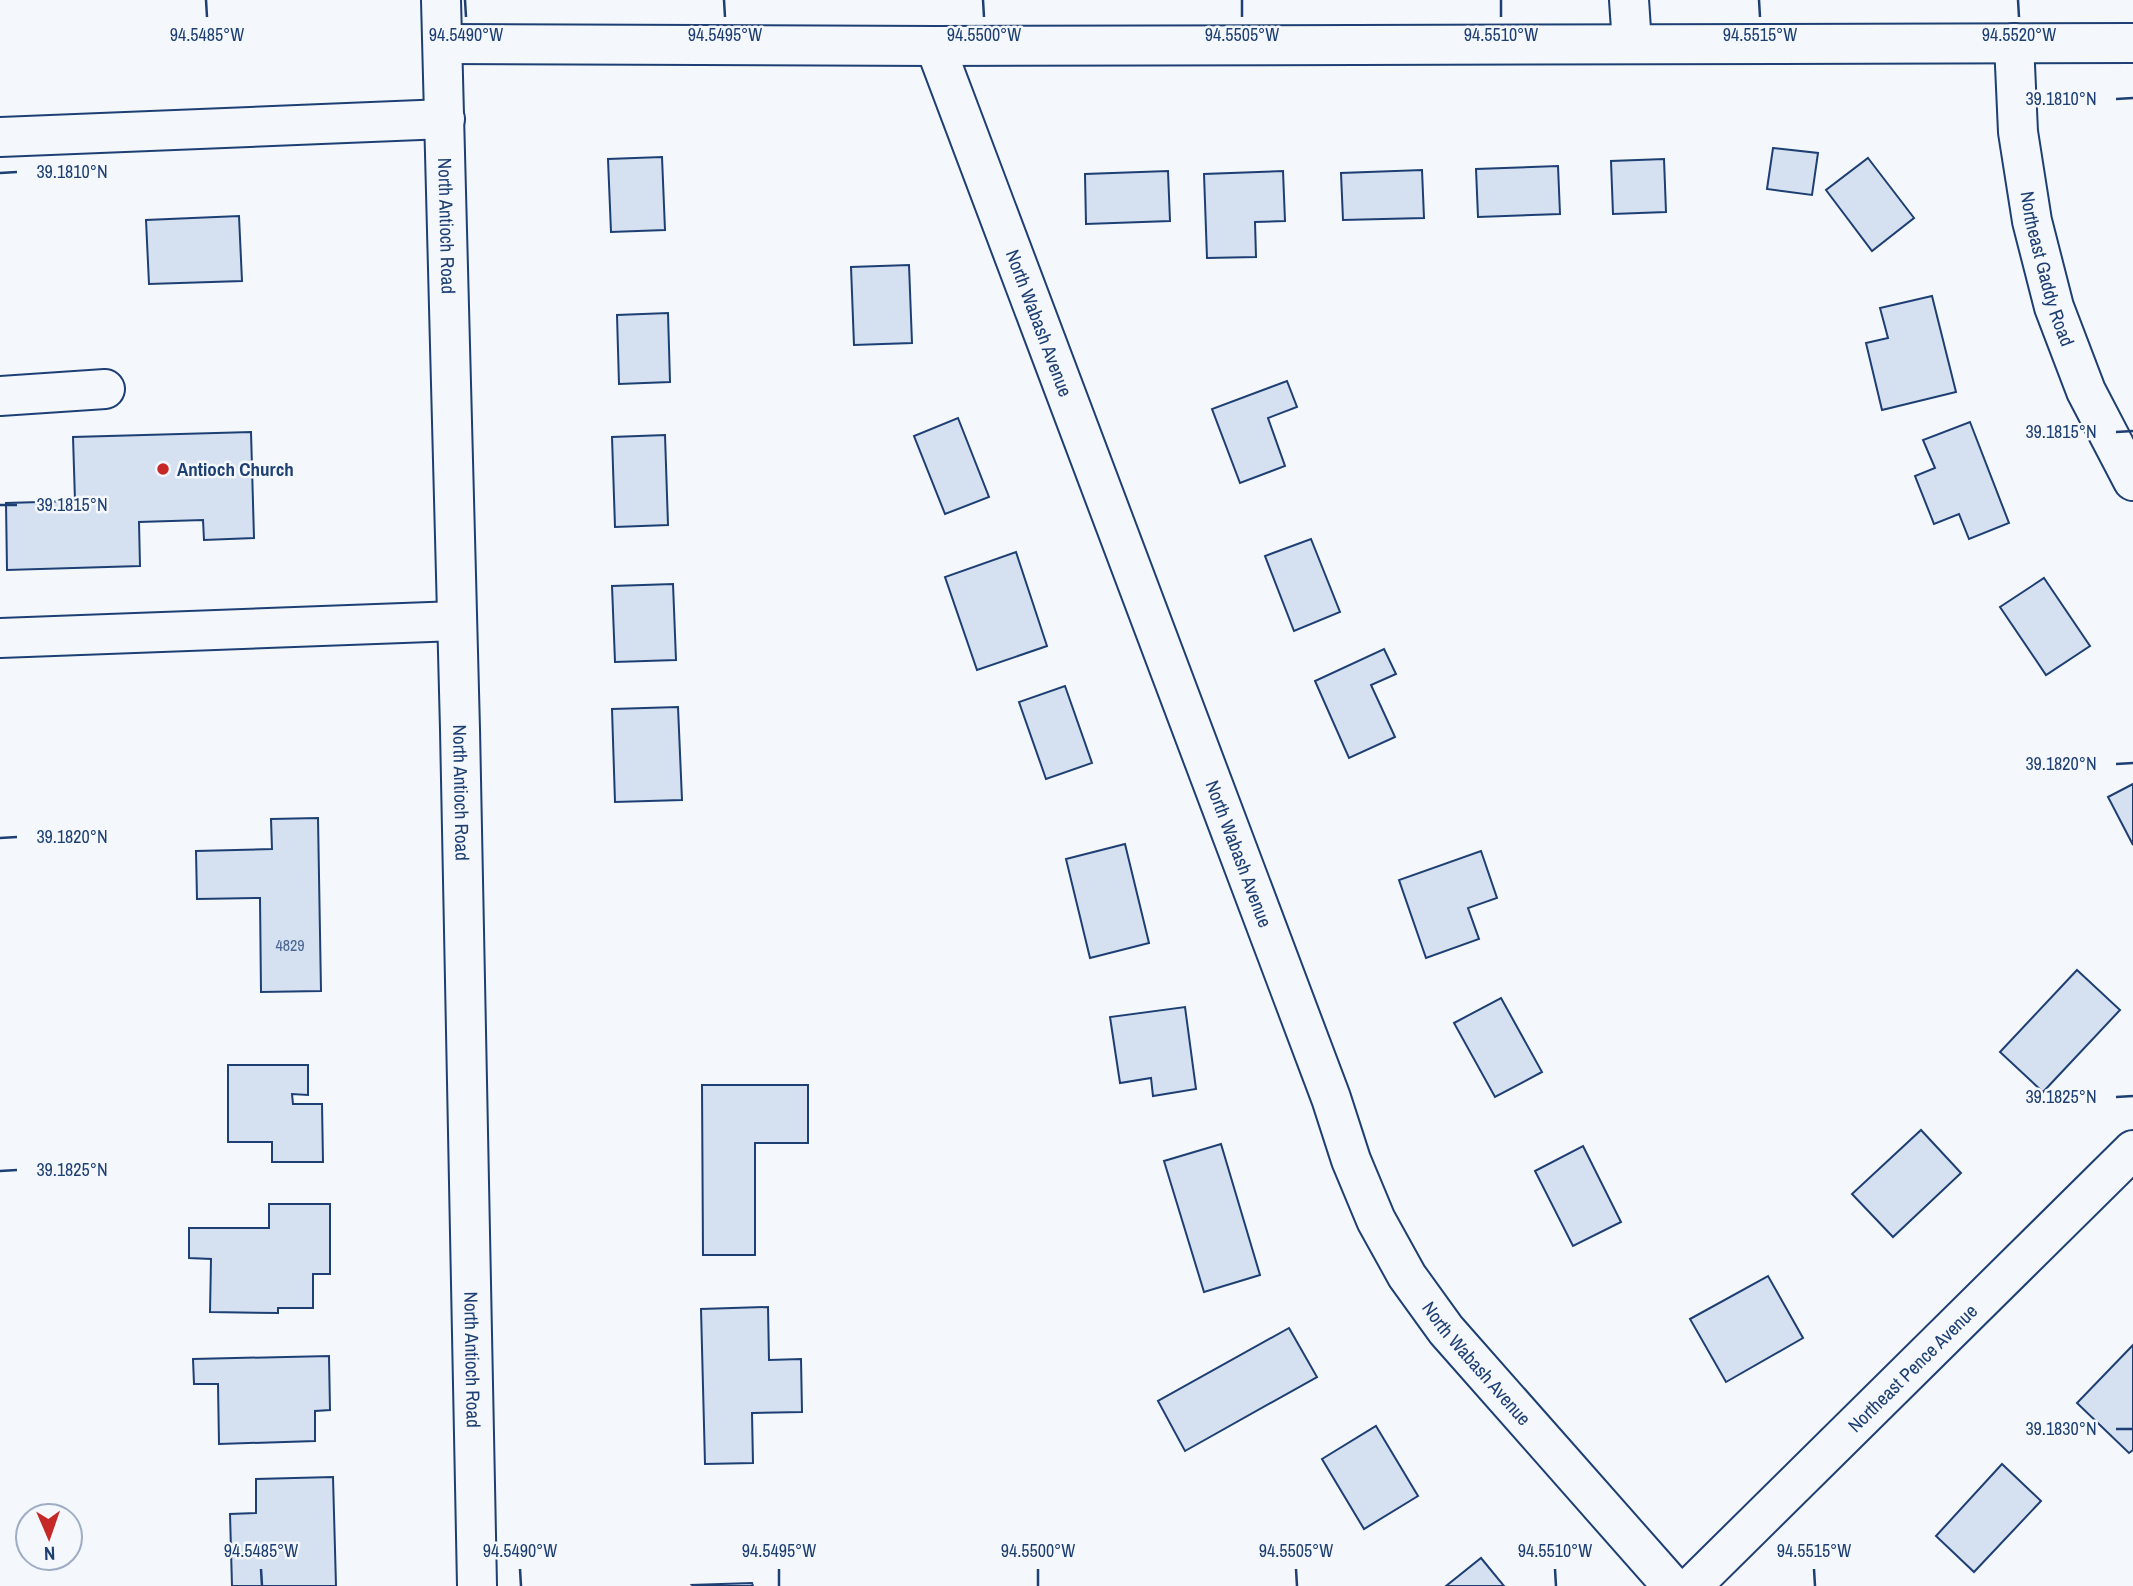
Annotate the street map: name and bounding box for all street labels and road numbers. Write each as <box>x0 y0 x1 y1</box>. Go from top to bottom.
street label: North Antioch Road <box>432 158 462 294</box>
street label: Northeast Gaddy Road <box>2015 189 2081 350</box>
street label: North Wabash Avenue <box>1000 246 1079 400</box>
street label: North Antioch Road <box>447 724 476 861</box>
street label: North Wabash Avenue <box>1200 776 1279 931</box>
street label: North Antioch Road <box>458 1291 487 1428</box>
street label: North Wabash Avenue <box>1416 1296 1537 1431</box>
street label: Northeast Pence Avenue <box>1842 1298 1983 1438</box>

